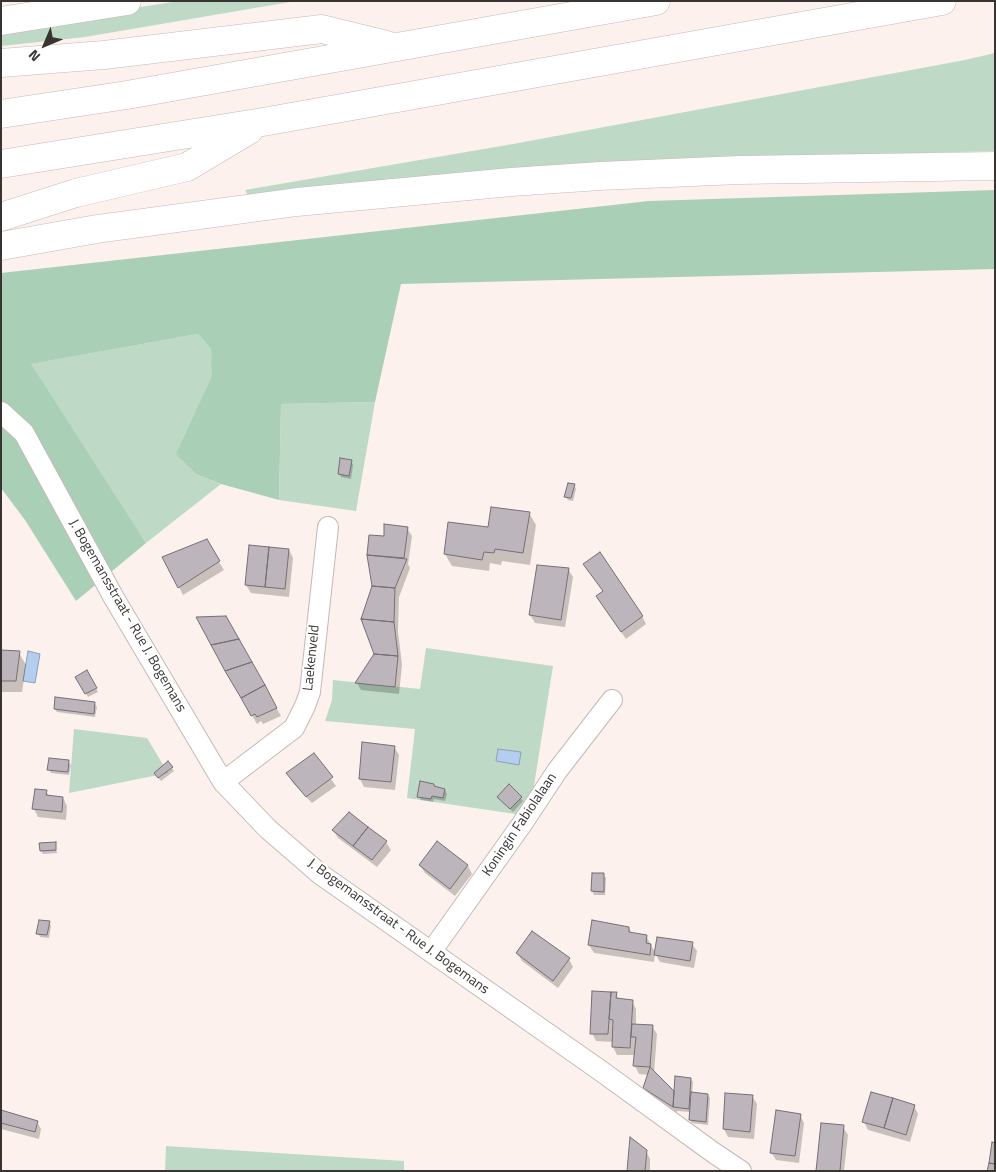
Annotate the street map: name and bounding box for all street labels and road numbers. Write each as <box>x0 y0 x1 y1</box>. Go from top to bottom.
street label: J. Bogemansstraat - Rue J. Bogemans <box>65 517 189 715</box>
street label: Laekenveld <box>300 624 324 692</box>
street label: Koningin Fabiolalaan <box>479 770 561 880</box>
street label: J. Bogemansstraat - Rue J. Bogemans <box>304 856 492 998</box>

